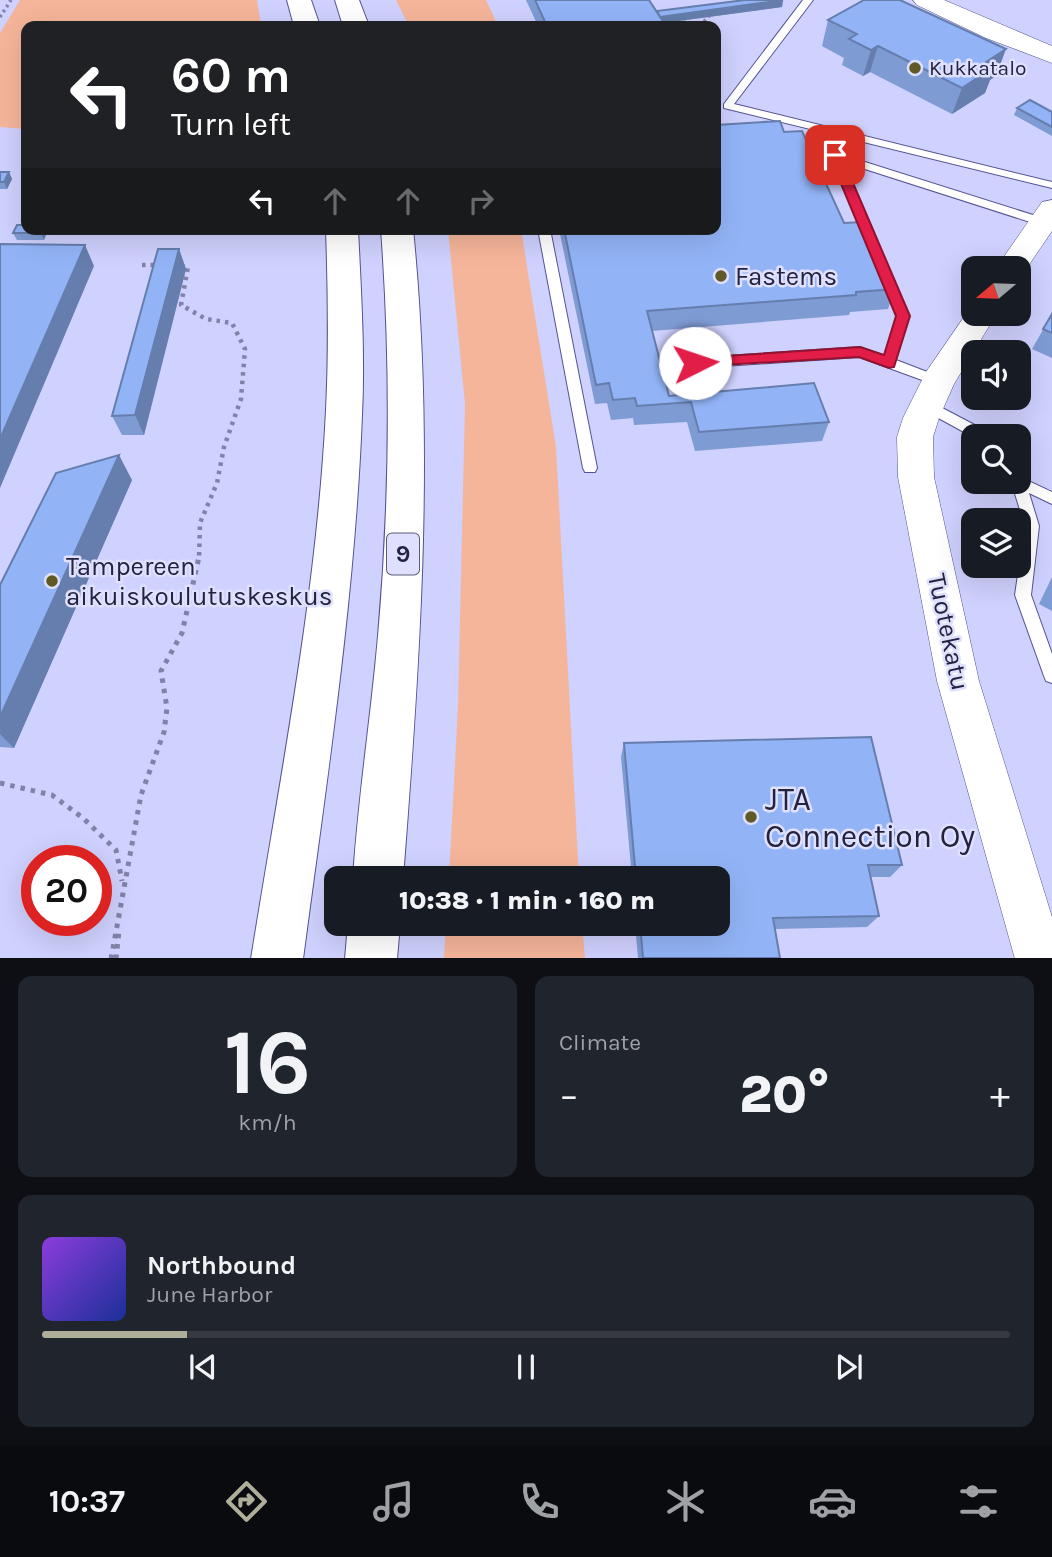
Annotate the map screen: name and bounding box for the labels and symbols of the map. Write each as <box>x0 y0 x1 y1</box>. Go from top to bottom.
place label: Kukkatalo <box>929 56 1027 80</box>
marker: Kukkatalo <box>907 60 923 76</box>
pin <box>805 125 865 185</box>
north arrow <box>961 256 1031 326</box>
place label: Fastems <box>735 261 837 292</box>
marker: Fastems <box>713 268 729 284</box>
position arrow <box>658 326 732 400</box>
road number: 9 <box>387 534 419 574</box>
place label: Tampereen aikuiskoulutuskeskus <box>66 551 332 612</box>
street label: Tuotekatu <box>921 571 976 693</box>
marker: Tampereen aikuiskoulutuskeskus <box>44 573 60 589</box>
place label: JTA Connection Oy <box>765 781 975 855</box>
marker: JTA Connection Oy <box>743 809 759 825</box>
speed limit sign: 20 <box>21 845 112 936</box>

